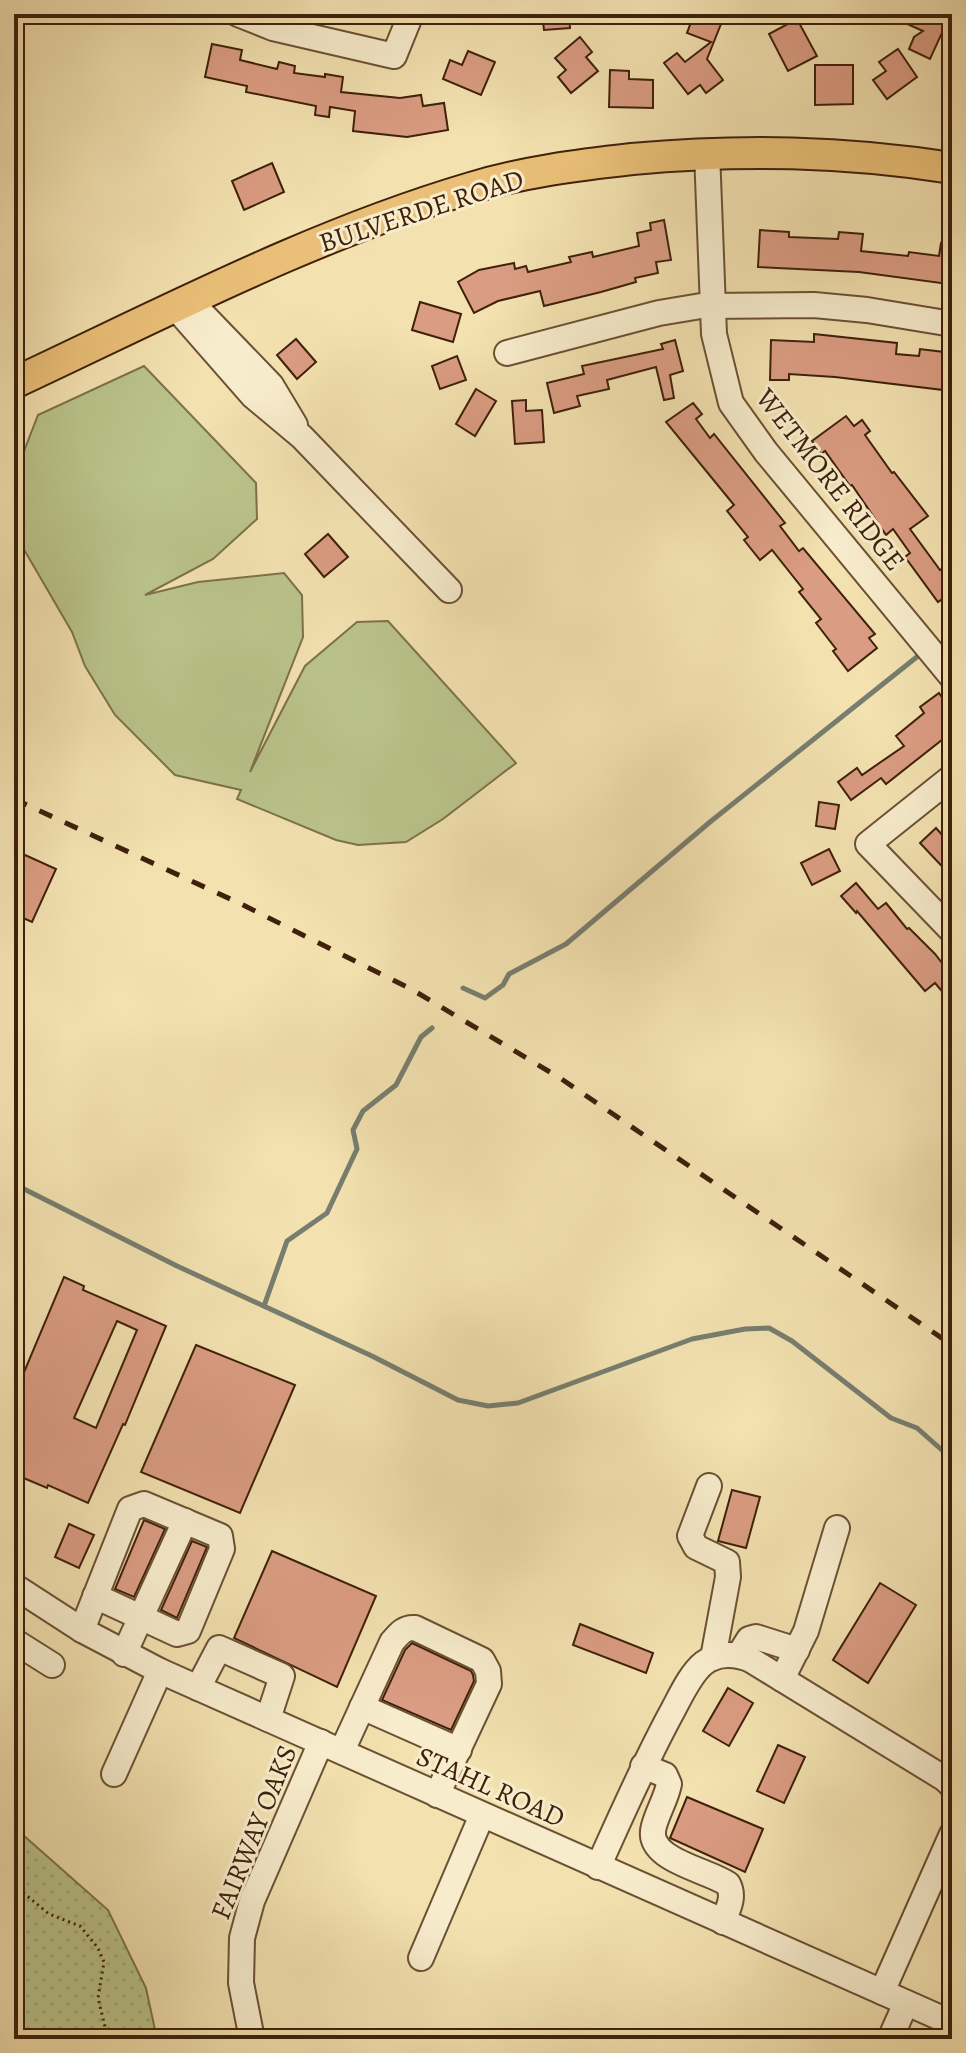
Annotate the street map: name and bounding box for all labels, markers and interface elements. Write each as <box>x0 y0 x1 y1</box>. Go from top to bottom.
street label: BULVERDE ROAD <box>314 160 529 262</box>
street label: WETMORE RIDGE <box>746 380 914 579</box>
street label: STAHL ROAD <box>410 1737 571 1837</box>
street label: FAIRWAY OAKS <box>202 1739 306 1925</box>

